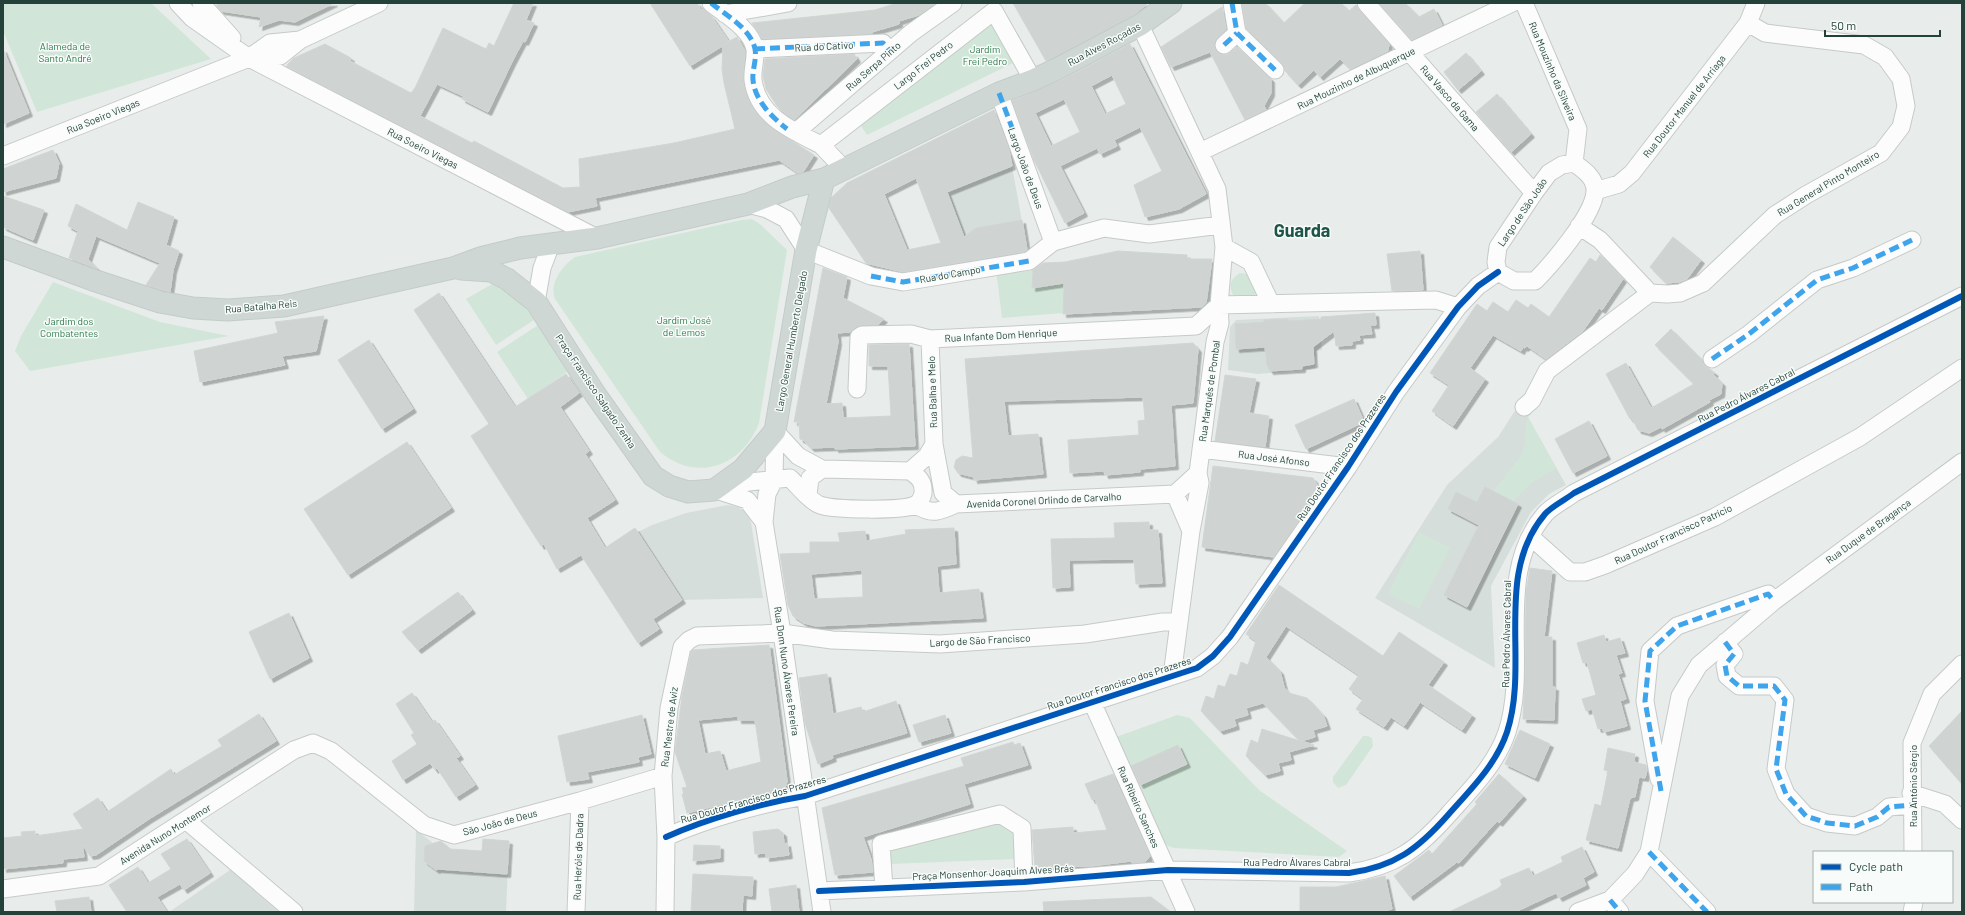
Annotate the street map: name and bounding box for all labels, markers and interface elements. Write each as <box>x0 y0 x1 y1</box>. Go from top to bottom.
scale bar <box>1825 12 1940 38</box>
text: 50 m <box>1831 18 1856 32</box>
street label: Rua Alves Roçadas <box>1065 20 1143 68</box>
street label: Rua Mouzinho da Silveira <box>1527 20 1579 122</box>
street label: Rua do Cativo <box>794 38 854 54</box>
street label: Largo Frei Pedro <box>891 38 955 92</box>
street label: Rua Serpa Pinto <box>843 39 903 93</box>
park label: Alameda de Santo André <box>38 40 92 64</box>
park label: Jardim Frei Pedro <box>963 43 1007 67</box>
street label: Rua Mouzinho de Albuquerque <box>1295 44 1417 112</box>
street label: Rua Doutor Manuel de Arriaga <box>1640 52 1728 160</box>
street label: Rua Vasco da Gama <box>1418 62 1482 134</box>
street label: Rua Soeiro Viegas <box>65 96 142 136</box>
street label: Rua Soeiro Viegas <box>386 125 461 171</box>
street label: Largo João de Deus <box>1006 126 1046 210</box>
street label: Rua General Pinto Monteiro <box>1775 148 1881 218</box>
street label: Largo de São João <box>1495 176 1549 248</box>
district label: Guarda <box>1274 219 1330 241</box>
street label: Rua do Campo <box>919 263 981 285</box>
street label: Largo General Humberto Delgado <box>773 270 809 412</box>
street label: Rua Batalha Reis <box>225 297 298 315</box>
park label: Jardim José de Lemos <box>657 314 711 338</box>
park label: Jardim dos Combatentes <box>40 315 98 339</box>
street label: Rua Infante Dom Henrique <box>944 326 1058 344</box>
street label: Praça Francisco Salgado Zenha <box>553 332 639 450</box>
street label: Rua Marquês de Pombal <box>1196 339 1222 443</box>
street label: Rua Balha e Melo <box>925 356 939 428</box>
street label: Rua Pedro Álvares Cabral <box>1695 365 1797 425</box>
street label: Rua Doutor Francisco dos Prazeres <box>1294 391 1388 523</box>
street label: Rua José Afonso <box>1237 448 1311 468</box>
street label: Avenida Coronel Orlindo de Carvalho <box>966 490 1122 510</box>
street label: Rua Duque de Bragança <box>1823 496 1913 566</box>
street label: Rua Doutor Francisco Patrício <box>1612 501 1734 567</box>
street label: Rua Pedro Álvares Cabral <box>1499 580 1513 688</box>
street label: Rua Dom Nuno Álvares Pereira <box>772 606 802 736</box>
street label: Largo de São Francisco <box>929 631 1031 649</box>
street label: Rua Doutor Francisco dos Prazeres <box>1045 654 1193 712</box>
street label: Rua Mestre de Aviz <box>658 686 680 768</box>
street label: Rua António Sérgio <box>1907 745 1919 827</box>
street label: Rua Ribeiro Sanches <box>1116 764 1163 850</box>
street label: Rua Doutor Francisco dos Prazeres <box>679 772 827 826</box>
street label: Avenida Nuno Montemor <box>117 801 213 867</box>
street label: São João de Deus <box>462 806 539 838</box>
street label: Rua Heróis de Dadra <box>570 813 586 901</box>
legend <box>1813 851 1953 903</box>
street label: Rua Pedro Álvares Cabral <box>1243 856 1351 868</box>
text: Cycle path <box>1849 859 1903 873</box>
street label: Praça Monsenhor Joaquim Alves Brás <box>912 862 1074 882</box>
text: Path <box>1849 879 1873 893</box>

